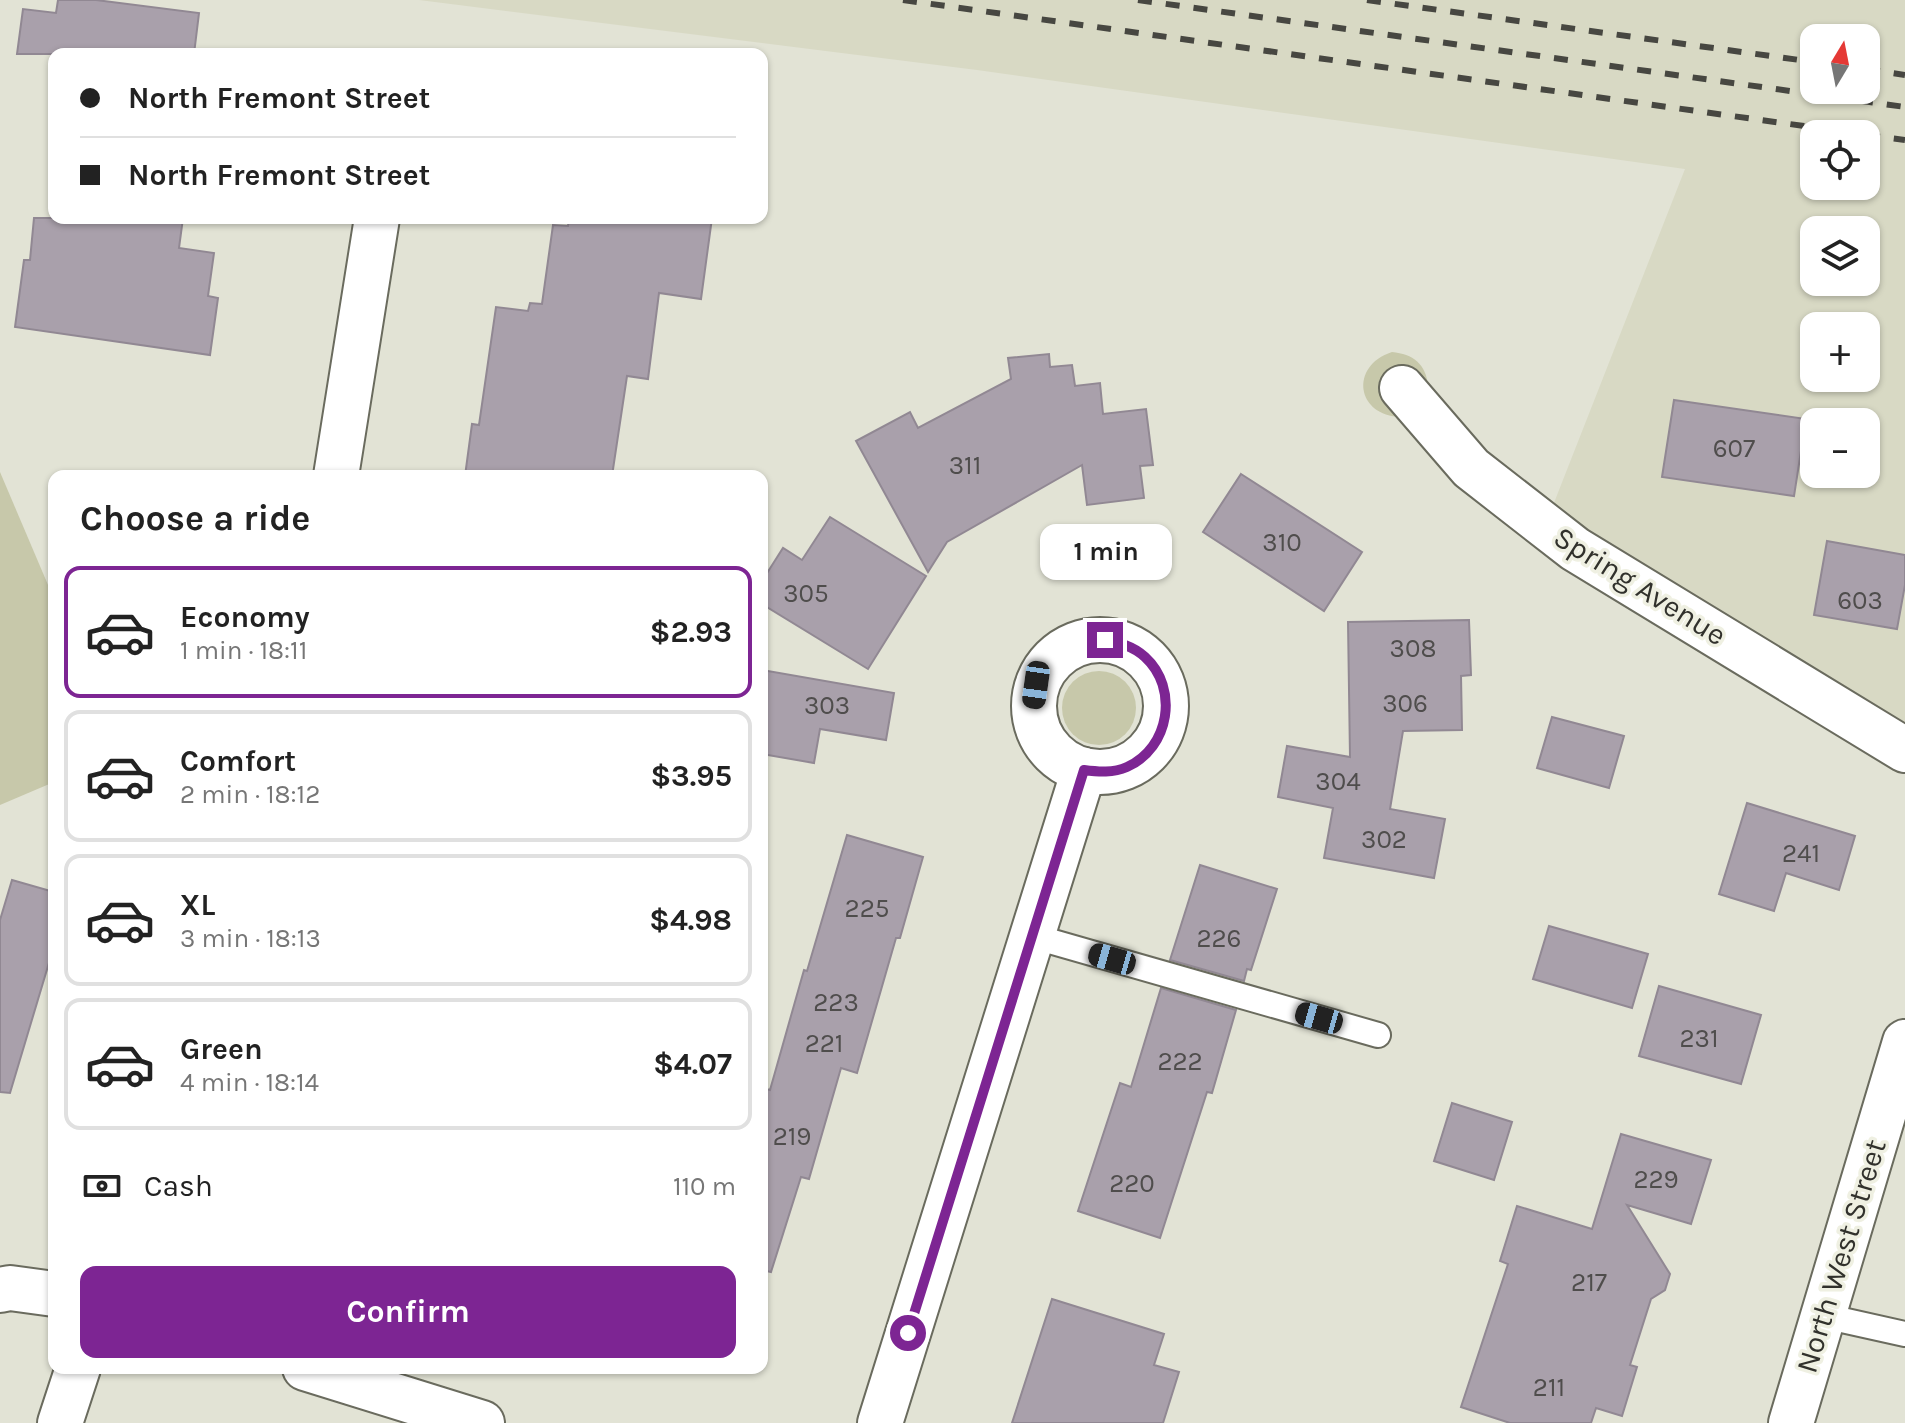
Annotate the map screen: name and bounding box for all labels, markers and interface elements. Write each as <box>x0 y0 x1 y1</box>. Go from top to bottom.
north arrow <box>1800 24 1880 104</box>
map controls <box>1800 24 1880 488</box>
text: North Fremont Street <box>128 80 430 116</box>
button: locate <box>1800 120 1880 200</box>
text: North Fremont Street <box>128 157 430 193</box>
button: layers <box>1800 216 1880 296</box>
button: + <box>1800 312 1880 392</box>
button: − <box>1800 408 1880 488</box>
house number: 607 <box>1713 433 1755 464</box>
house number: 311 <box>949 450 981 481</box>
text: Choose a ride <box>80 497 310 539</box>
street label: Spring Avenue <box>1547 519 1733 653</box>
callout: 1 min <box>1039 524 1171 580</box>
house number: 310 <box>1262 527 1302 558</box>
text: 1 min <box>1073 536 1139 567</box>
house number: 305 <box>783 578 829 609</box>
house number: 603 <box>1837 585 1883 616</box>
icon: car <box>84 596 156 668</box>
text: Economy <box>180 599 310 635</box>
text: $2.93 <box>650 614 732 650</box>
route end <box>1087 622 1123 658</box>
house number: 308 <box>1390 633 1436 664</box>
text: 1 min · 18:11 <box>180 635 307 666</box>
car <box>1021 660 1051 710</box>
house number: 306 <box>1382 688 1428 719</box>
house number: 303 <box>804 690 850 721</box>
icon: car <box>84 740 156 812</box>
text: Comfort <box>180 743 296 779</box>
text: $3.95 <box>650 758 732 794</box>
house number: 304 <box>1315 766 1361 797</box>
text: 2 min · 18:12 <box>180 779 320 810</box>
house number: 302 <box>1361 824 1407 855</box>
house number: 241 <box>1782 838 1820 869</box>
icon: car <box>84 884 156 956</box>
text: XL <box>180 887 215 923</box>
house number: 225 <box>845 893 889 924</box>
text: $4.98 <box>649 902 732 938</box>
text: 3 min · 18:13 <box>180 923 321 954</box>
house number: 226 <box>1196 923 1242 954</box>
car <box>1086 941 1138 977</box>
house number: 223 <box>813 987 859 1018</box>
car <box>1293 1000 1345 1036</box>
house number: 231 <box>1679 1023 1719 1054</box>
icon: car <box>84 1028 156 1100</box>
house number: 221 <box>805 1028 843 1059</box>
text: Green <box>180 1031 263 1067</box>
text: $4.07 <box>653 1046 732 1082</box>
house number: 222 <box>1157 1046 1203 1077</box>
text: 4 min · 18:14 <box>180 1067 319 1098</box>
house number: 219 <box>773 1121 811 1152</box>
street label: North West Street <box>1788 1135 1894 1377</box>
icon: cash <box>80 1164 124 1208</box>
house number: 229 <box>1633 1164 1679 1195</box>
text: Cash <box>144 1168 213 1204</box>
house number: 220 <box>1109 1168 1155 1199</box>
text: 110 m <box>673 1171 736 1202</box>
button: Confirm <box>80 1266 736 1358</box>
house number: 217 <box>1571 1267 1607 1298</box>
route start <box>890 1315 926 1351</box>
house number: 211 <box>1533 1372 1565 1403</box>

